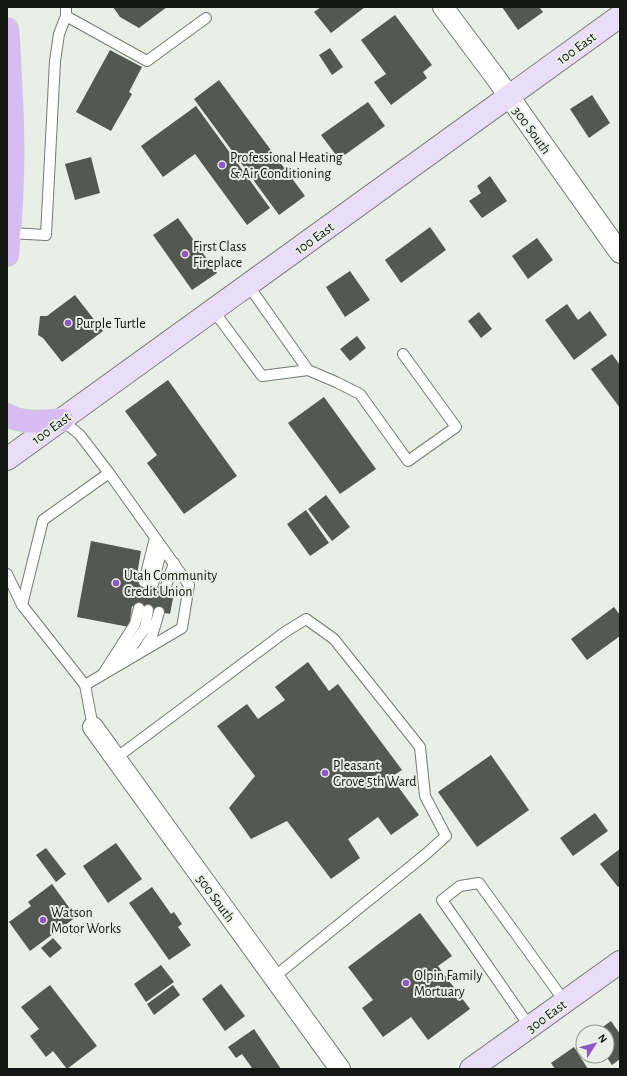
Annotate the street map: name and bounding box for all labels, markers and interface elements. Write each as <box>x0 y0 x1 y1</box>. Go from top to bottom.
street label: 100 East <box>554 30 599 68</box>
street label: 300 South <box>509 104 553 157</box>
place label: Professional Heating & Air Conditioning <box>230 151 343 181</box>
marker: Professional Heating & Air Conditioning <box>217 160 227 170</box>
street label: 100 East <box>292 220 337 258</box>
place label: First Class Fireplace <box>193 240 247 270</box>
marker: First Class Fireplace <box>180 249 190 259</box>
place label: Purple Turtle <box>76 317 146 331</box>
marker: Purple Turtle <box>63 318 73 328</box>
street label: 100 East <box>29 410 74 448</box>
place label: Utah Community Credit Union <box>124 569 217 599</box>
marker: Utah Community Credit Union <box>111 578 121 588</box>
place label: Pleasant Grove 5th Ward <box>333 759 417 789</box>
marker: Pleasant Grove 5th Ward <box>320 768 330 778</box>
street label: 500 South <box>193 872 237 925</box>
place label: Watson Motor Works <box>51 906 121 936</box>
marker: Watson Motor Works <box>38 915 48 925</box>
place label: Olpin Family Mortuary <box>414 969 482 999</box>
marker: Olpin Family Mortuary <box>401 978 411 988</box>
street label: 300 East <box>524 997 570 1036</box>
north arrow <box>575 1024 615 1064</box>
text: N <box>596 1032 609 1045</box>

